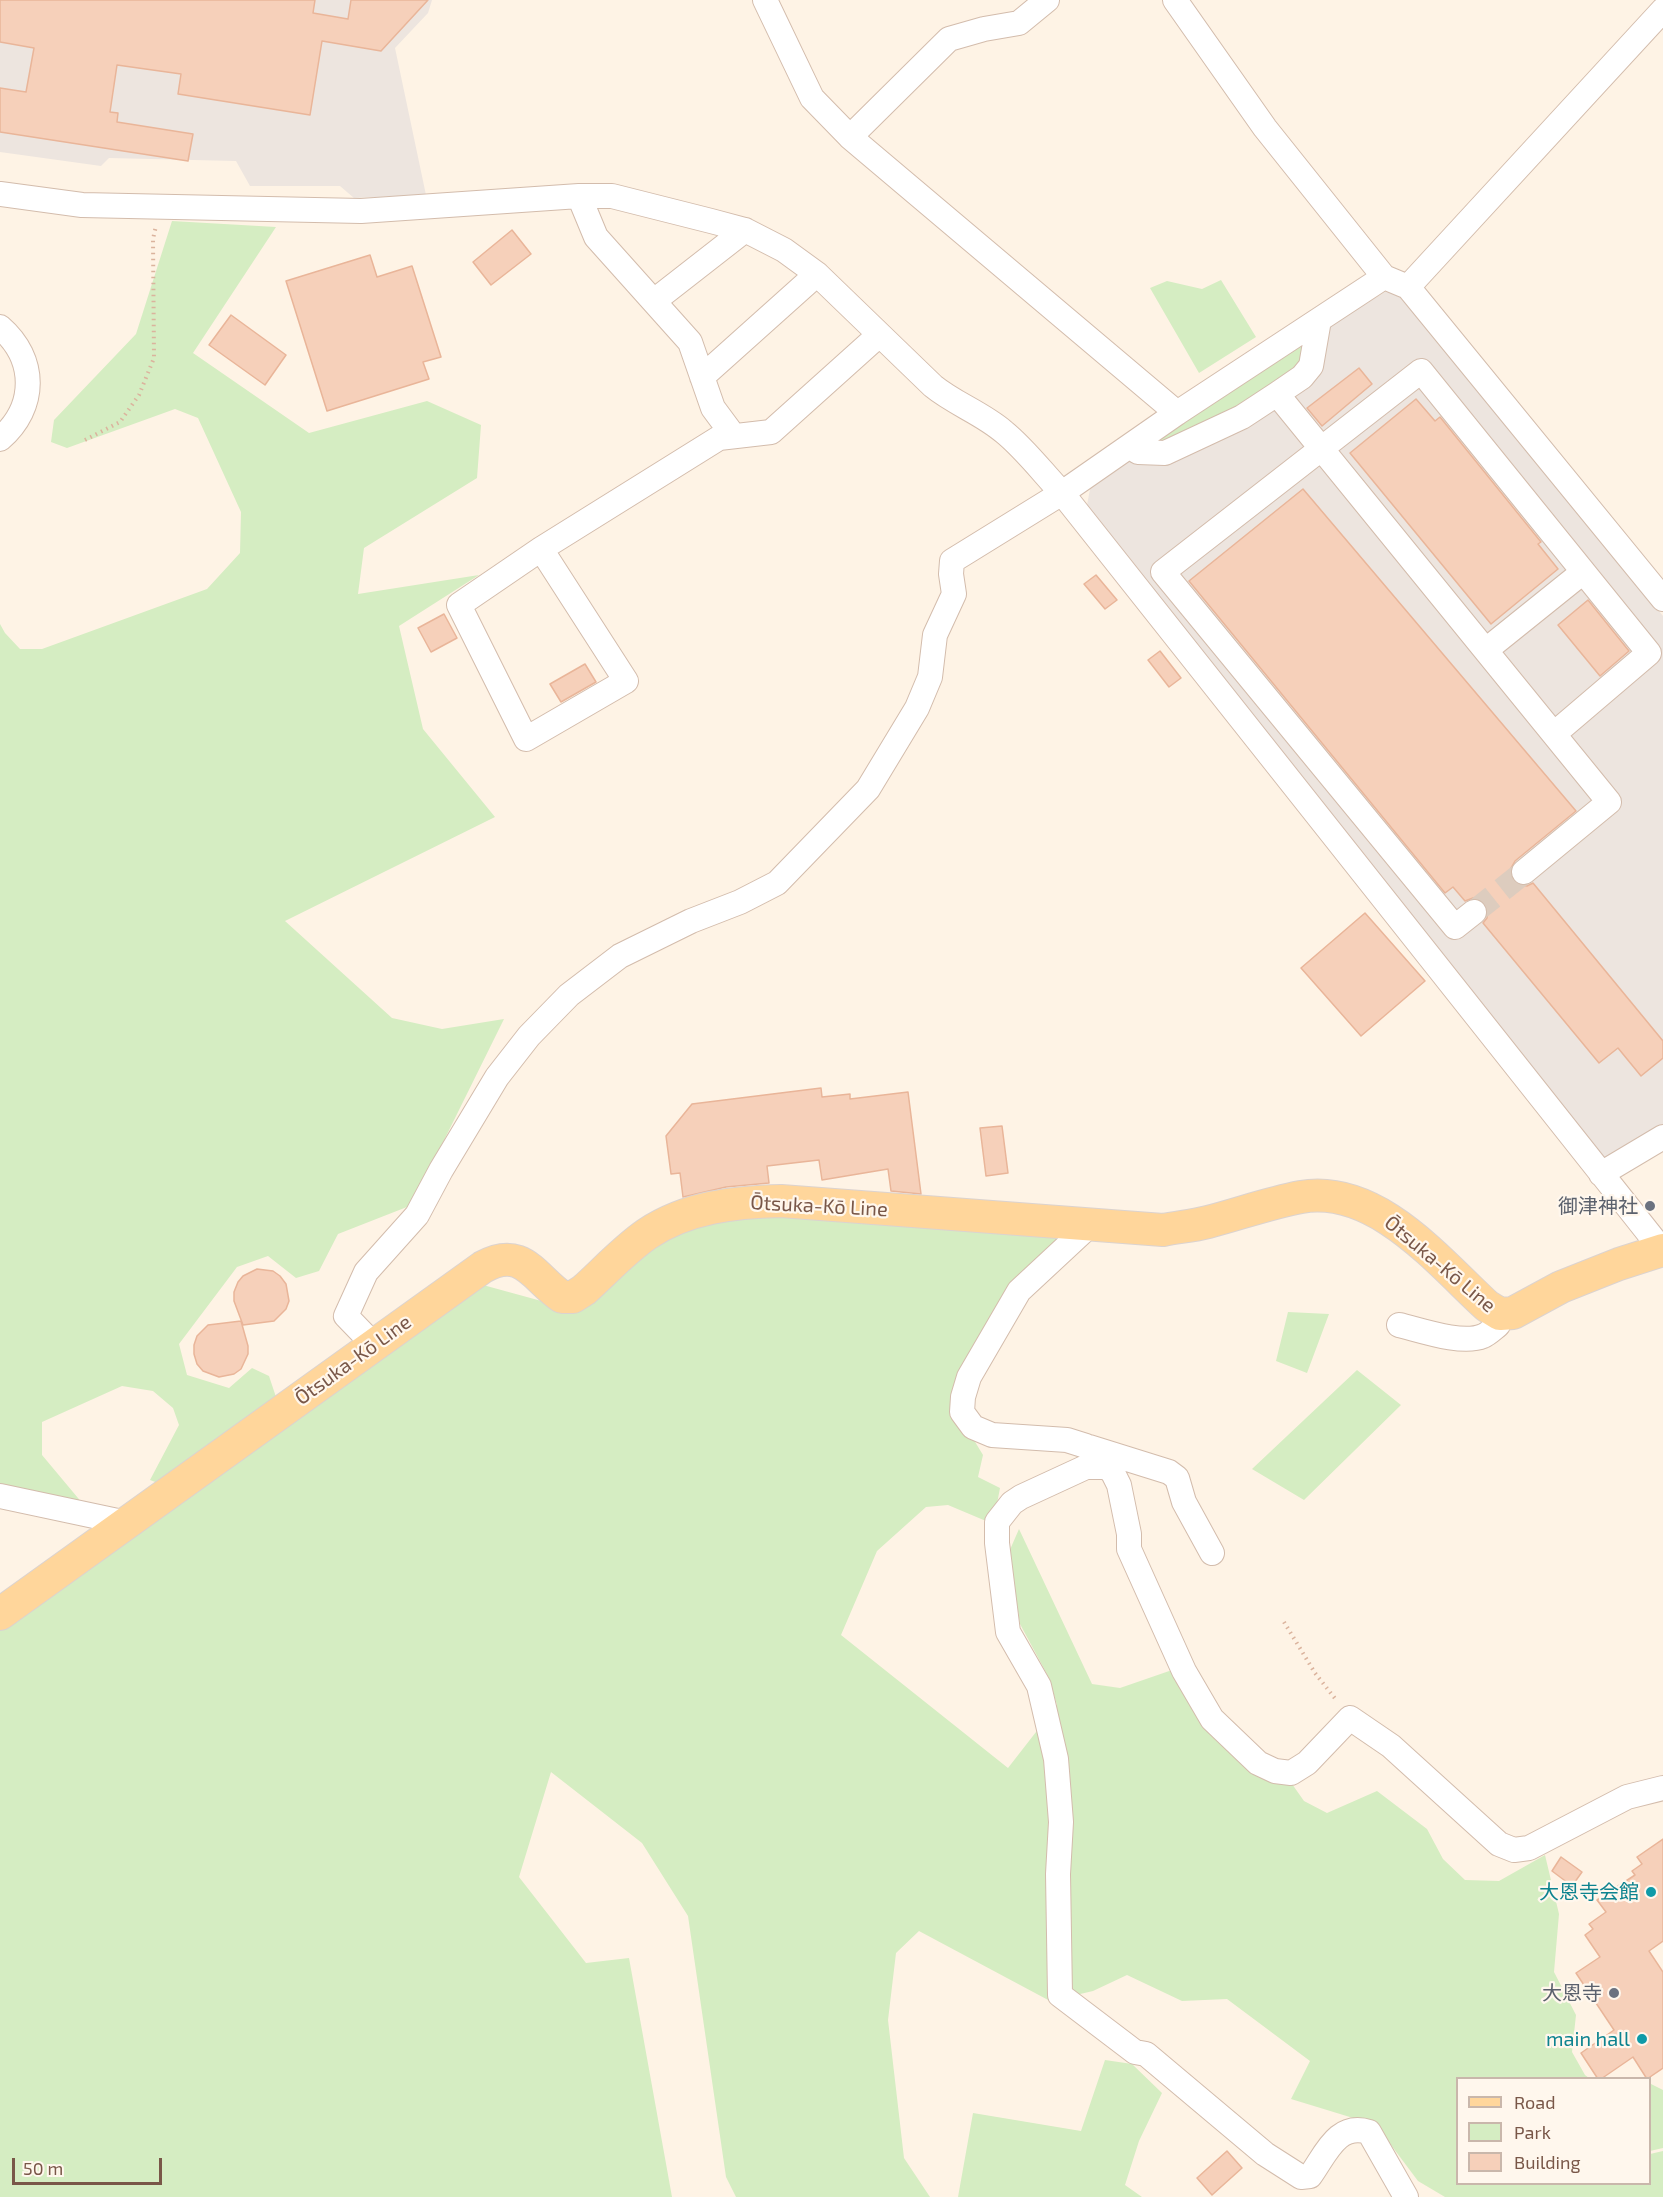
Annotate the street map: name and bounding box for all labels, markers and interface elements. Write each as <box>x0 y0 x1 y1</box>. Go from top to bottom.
street label: Ōtsuka-Kō Line <box>750 1190 888 1222</box>
place label: 御津神社 <box>1558 1194 1638 1218</box>
marker: 御津神社 <box>1643 1199 1657 1213</box>
street label: Ōtsuka-Kō Line <box>1380 1211 1500 1317</box>
street label: Ōtsuka-Kō Line <box>290 1310 416 1410</box>
place label: 大恩寺会館 <box>1539 1880 1639 1904</box>
marker: 大恩寺会館 <box>1644 1885 1658 1899</box>
place label: 大恩寺 <box>1542 1981 1602 2005</box>
marker: 大恩寺 <box>1607 1986 1621 2000</box>
place label: main hall <box>1546 2027 1630 2051</box>
marker: main hall <box>1635 2032 1649 2046</box>
legend <box>1456 2077 1651 2185</box>
text: Road <box>1514 2091 1555 2113</box>
text: Park <box>1514 2121 1551 2143</box>
scale bar <box>15 2146 165 2184</box>
text: Building <box>1514 2151 1581 2173</box>
text: 50 m <box>23 2157 63 2179</box>

